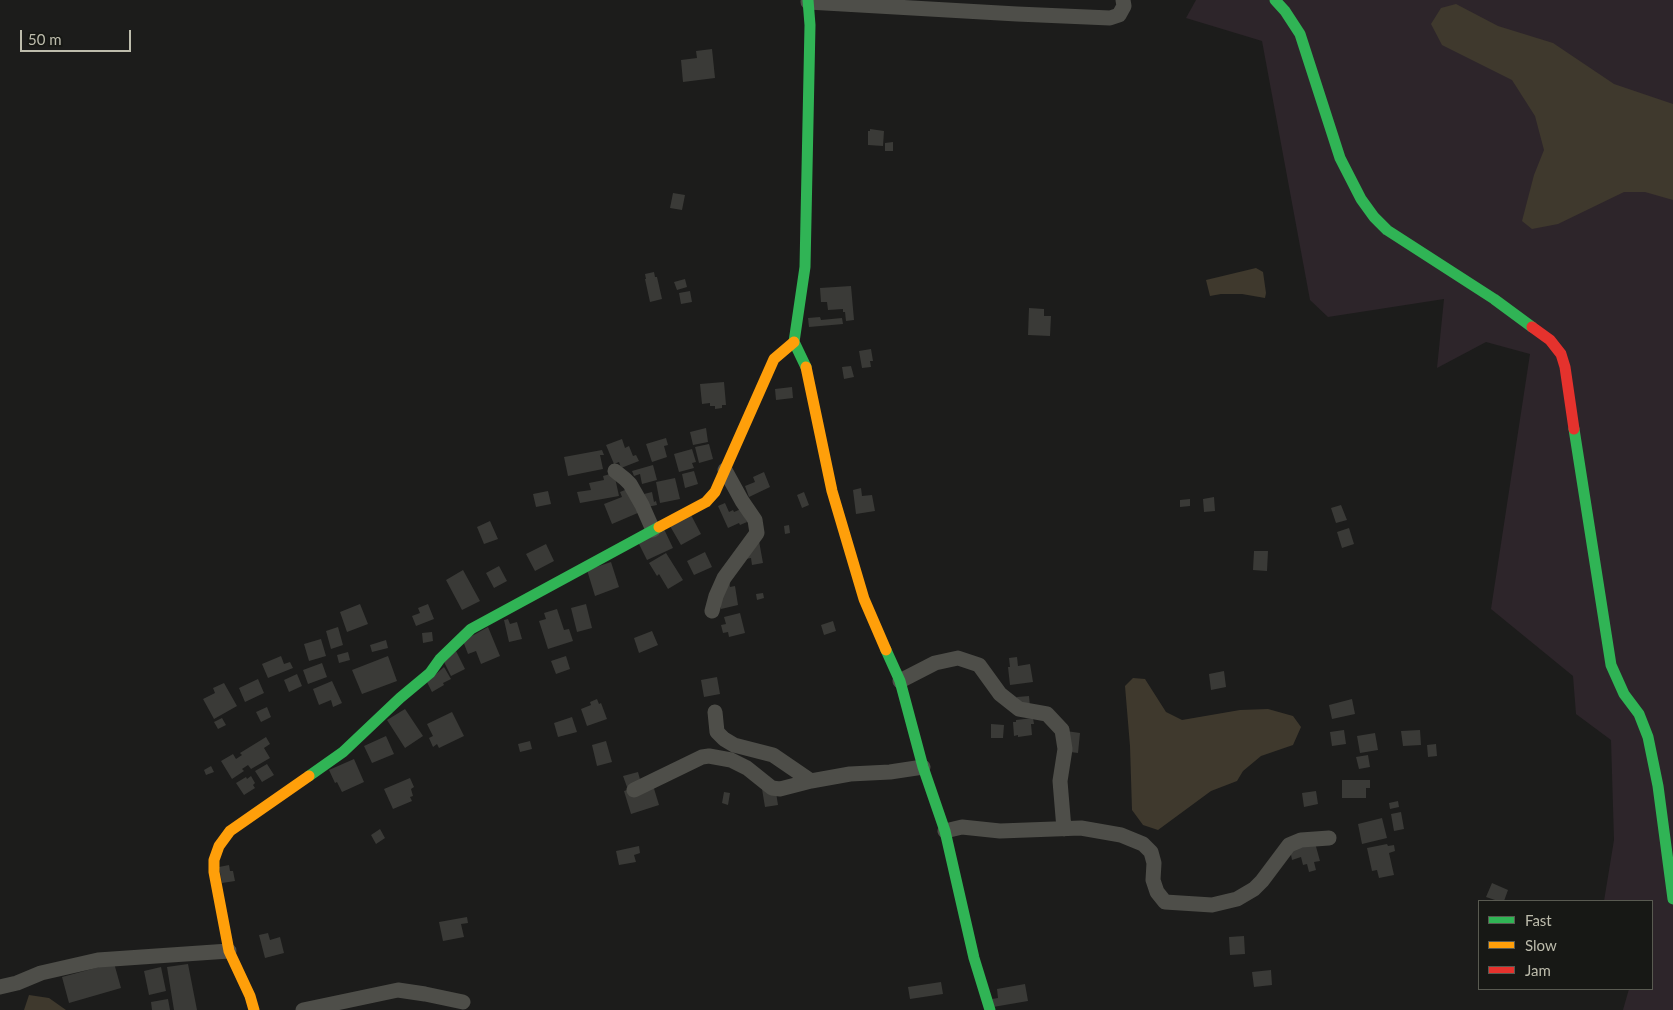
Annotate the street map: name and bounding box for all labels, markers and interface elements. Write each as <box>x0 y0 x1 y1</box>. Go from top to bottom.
scale bar <box>22 20 134 52</box>
text: 50 m <box>28 30 62 48</box>
legend <box>1478 900 1653 990</box>
text: Fast <box>1525 911 1552 929</box>
text: Slow <box>1525 936 1557 954</box>
text: Jam <box>1525 961 1551 979</box>

